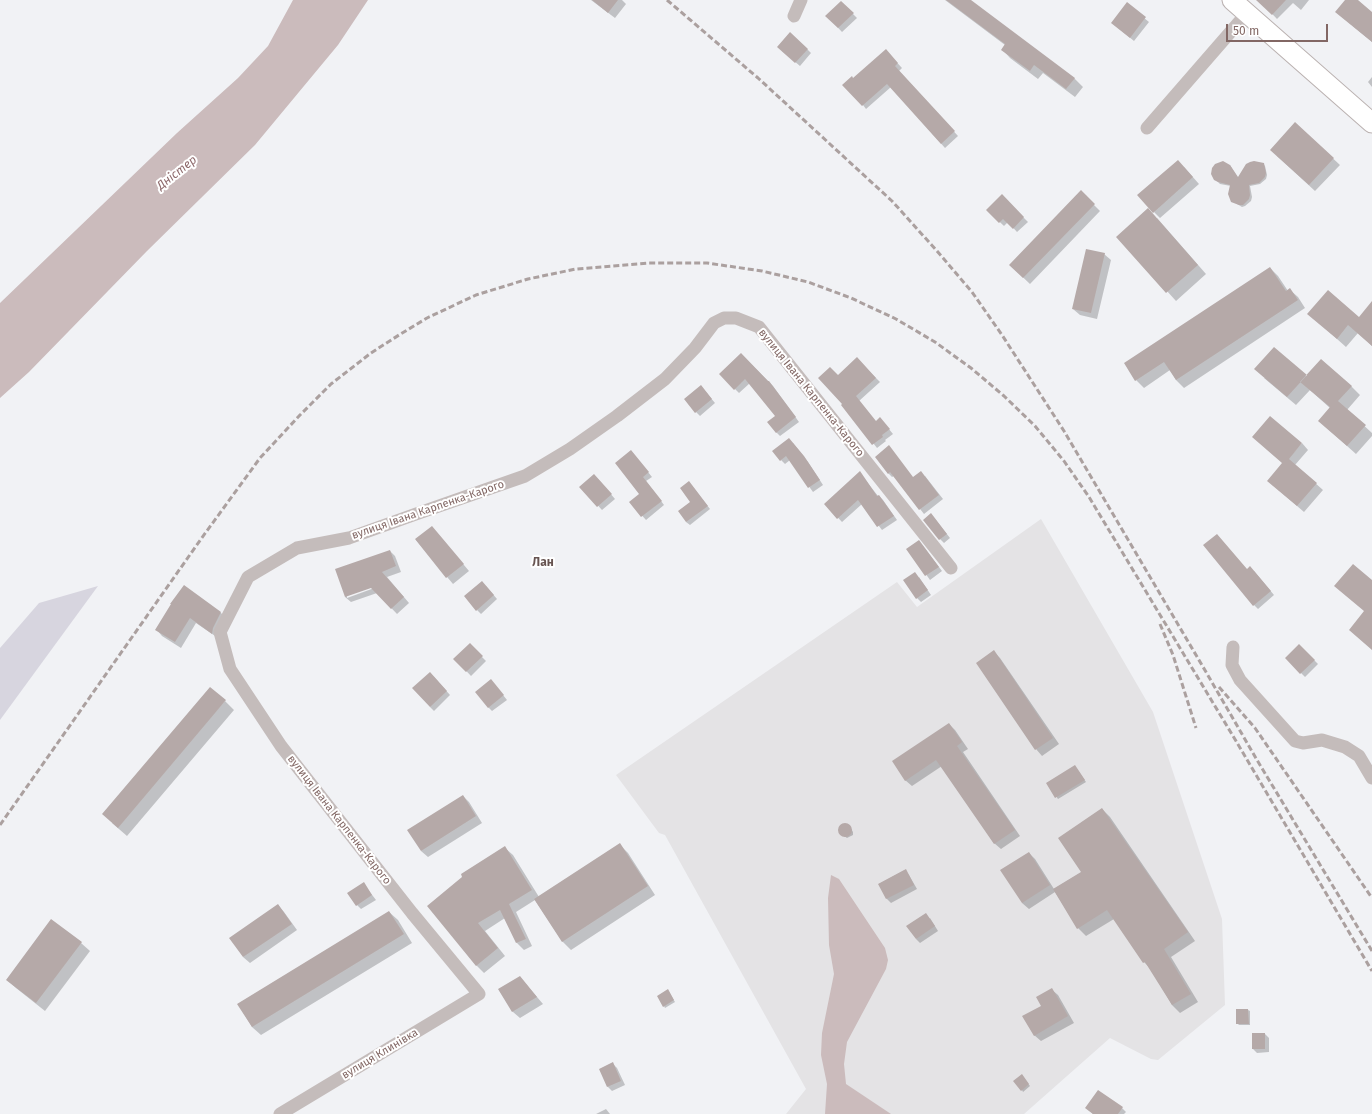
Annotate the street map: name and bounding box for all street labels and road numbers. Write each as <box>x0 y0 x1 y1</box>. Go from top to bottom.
street label: вулиця Івана Карпенка-Карого <box>755 327 867 459</box>
street label: вулиця Івана Карпенка-Карого <box>350 478 506 542</box>
street label: вулиця Івана Карпенка-Карого <box>284 753 394 887</box>
street label: вулиця Клинівка <box>340 1026 420 1082</box>

